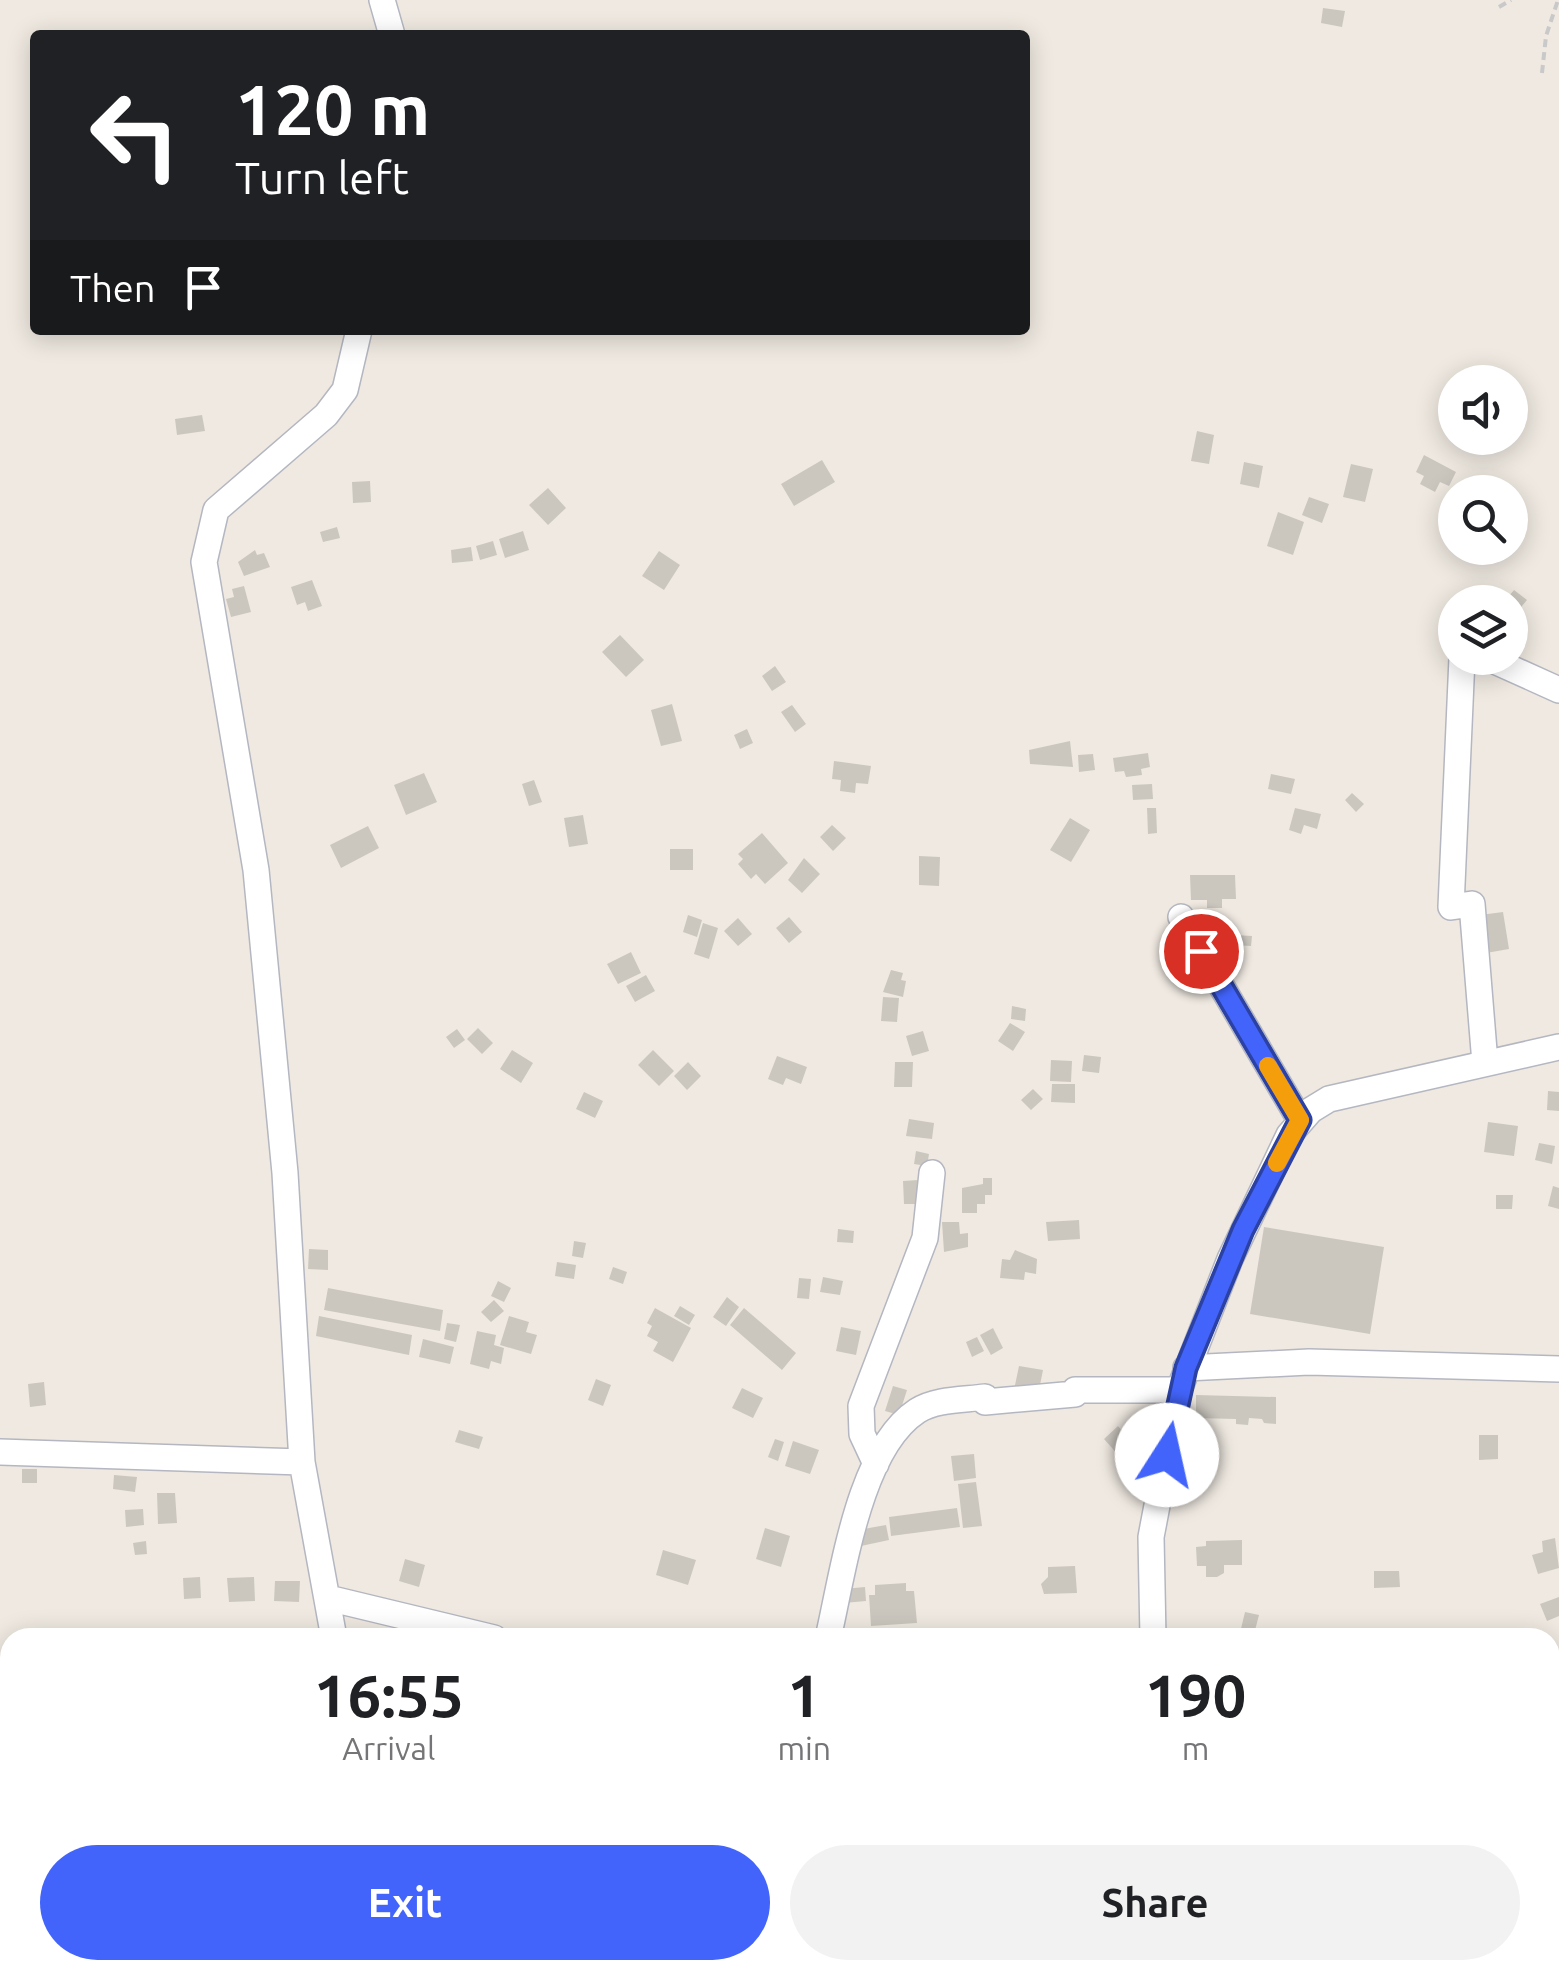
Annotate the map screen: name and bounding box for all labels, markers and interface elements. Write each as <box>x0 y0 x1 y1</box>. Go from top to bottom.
icon: left <box>70 70 200 200</box>
text: 120 m <box>235 70 430 148</box>
text: Turn left <box>235 152 409 203</box>
icon: arrive <box>176 260 231 315</box>
text: Then <box>70 267 156 309</box>
map controls <box>1438 365 1528 675</box>
button: sound <box>1438 365 1528 455</box>
button: search <box>1438 475 1528 565</box>
button: layers <box>1438 585 1528 675</box>
pin <box>1159 909 1244 994</box>
icon: arrive <box>1174 924 1229 979</box>
position arrow <box>1115 1403 1219 1507</box>
text: 16:55 <box>314 1661 464 1728</box>
text: 1 <box>787 1661 821 1728</box>
text: 190 <box>1145 1661 1246 1728</box>
text: Arrival <box>342 1730 435 1766</box>
text: min <box>777 1730 831 1766</box>
text: m <box>1182 1730 1209 1766</box>
button: Exit <box>40 1845 770 1960</box>
button: Share <box>790 1845 1520 1960</box>

